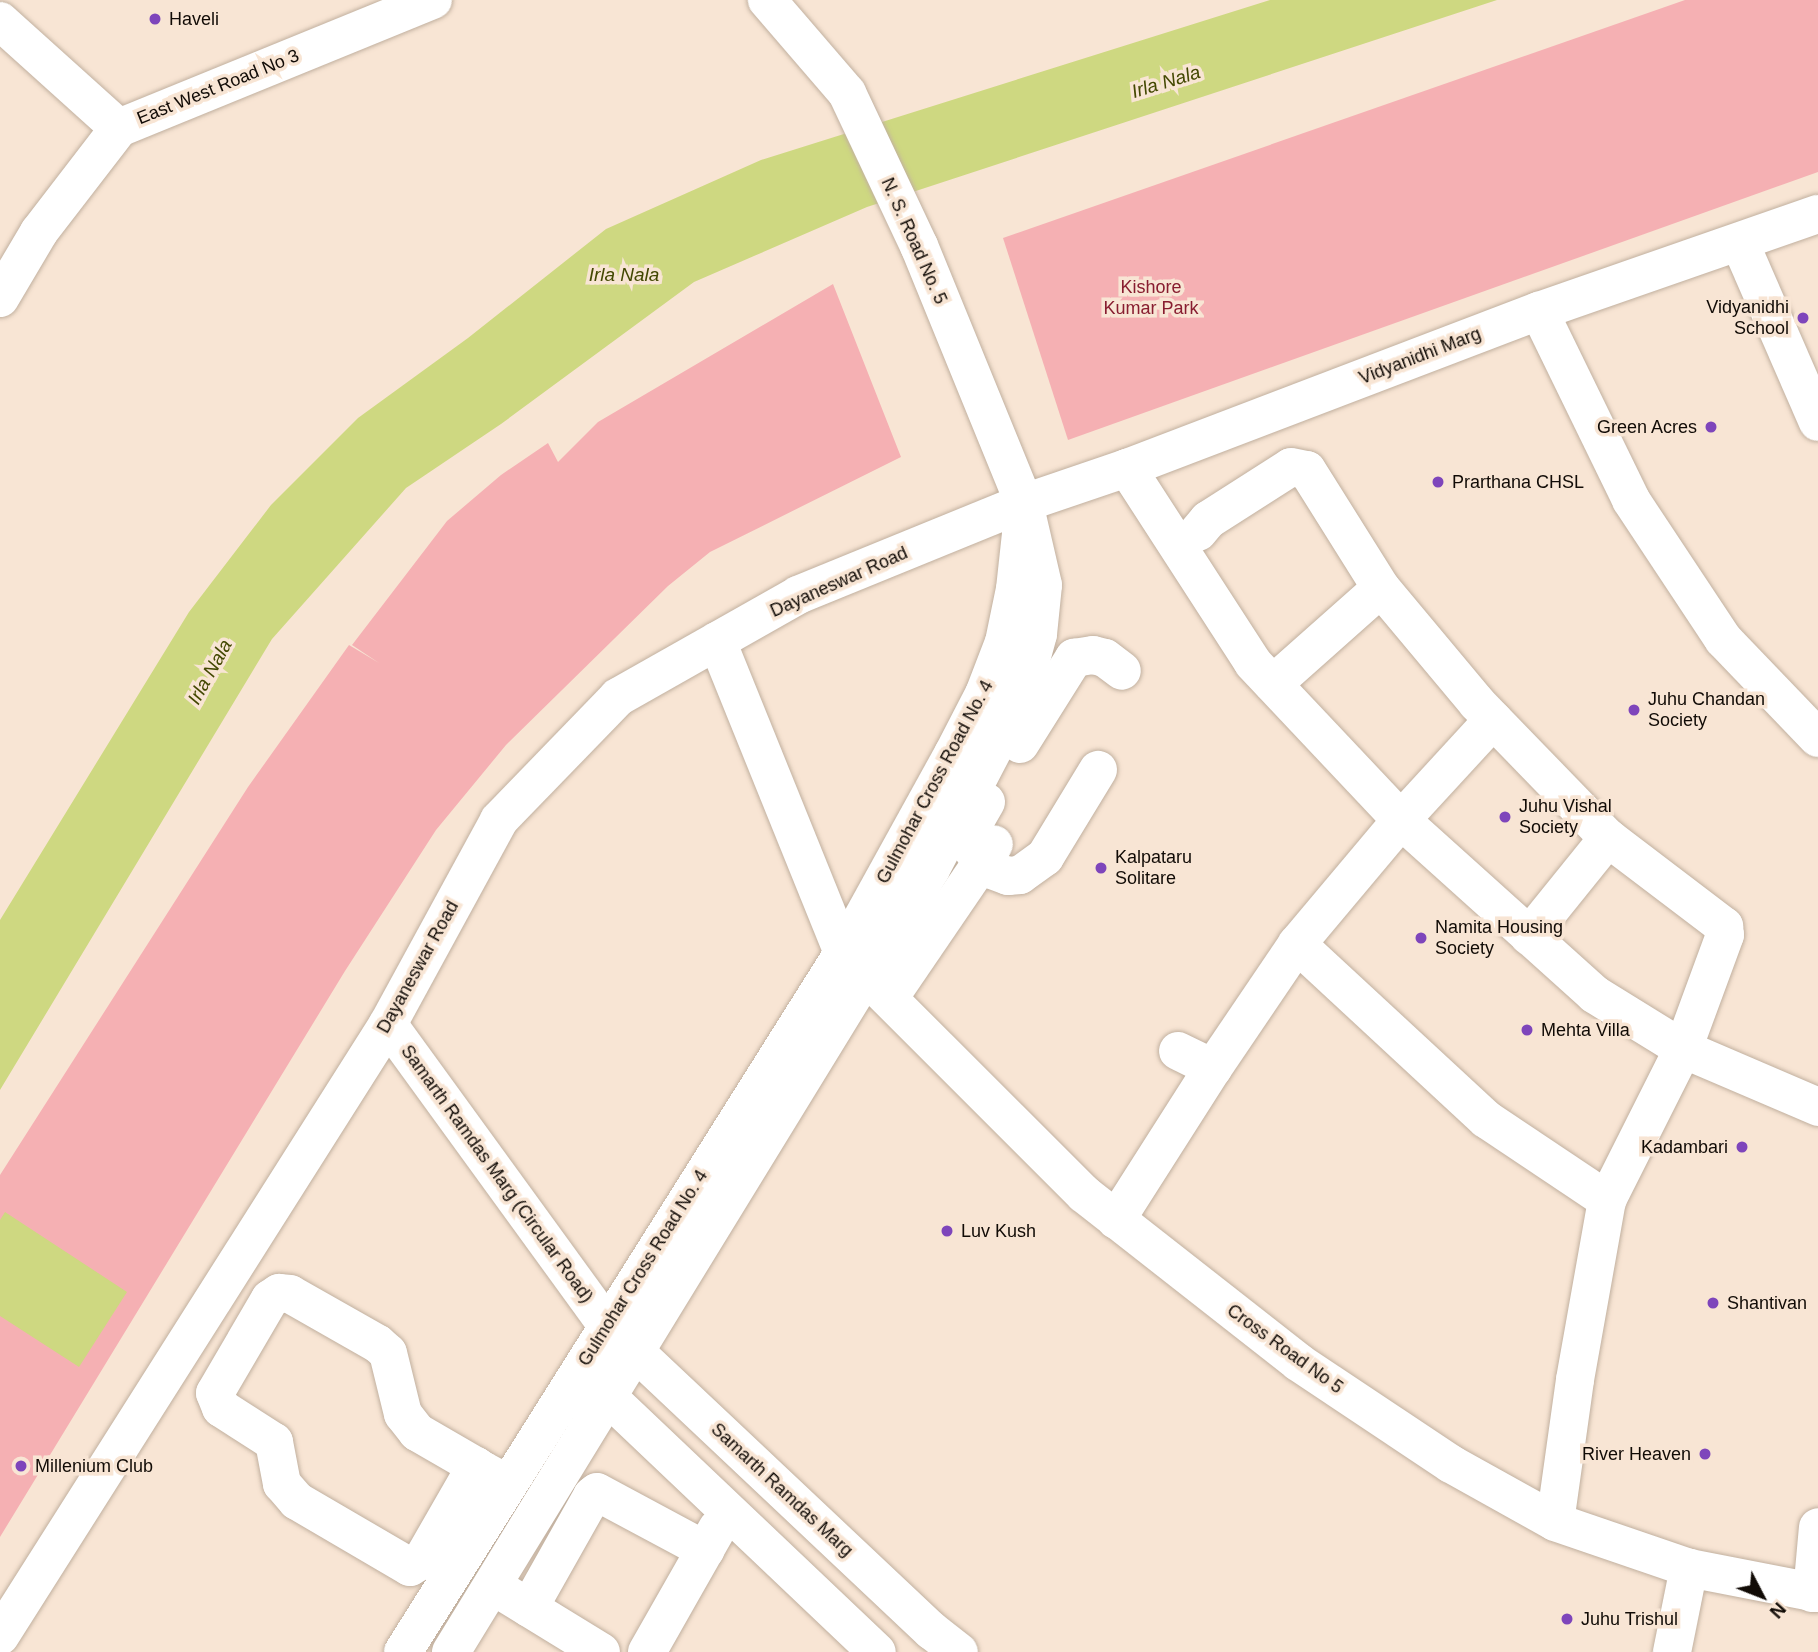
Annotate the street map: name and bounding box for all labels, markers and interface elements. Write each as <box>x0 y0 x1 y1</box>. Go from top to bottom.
place label: Haveli <box>169 8 219 30</box>
marker: Haveli <box>147 11 163 27</box>
street label: East West Road No 3 <box>134 45 302 129</box>
water label: Irla Nala <box>1129 61 1203 103</box>
street label: N. S. Road No. 5 <box>876 174 952 308</box>
water label: Irla Nala <box>589 264 659 286</box>
park label: Kishore Kumar Park <box>1103 277 1199 320</box>
place label: Vidyanidhi School <box>1706 297 1789 340</box>
marker: Vidyanidhi School <box>1795 310 1811 326</box>
street label: Vidyanidhi Marg <box>1356 323 1484 389</box>
place label: Green Acres <box>1596 416 1697 438</box>
marker: Green Acres <box>1703 419 1719 435</box>
place label: Prarthana CHSL <box>1452 471 1584 493</box>
marker: Prarthana CHSL <box>1430 474 1446 490</box>
street label: Dayaneswar Road <box>767 542 911 622</box>
water label: Irla Nala <box>183 636 237 708</box>
street label: Gulmohar Cross Road No. 4 <box>872 677 998 887</box>
place label: Juhu Chandan Society <box>1648 689 1765 732</box>
marker: Juhu Chandan Society <box>1626 702 1642 718</box>
place label: Juhu Vishal Society <box>1519 796 1612 838</box>
marker: Juhu Vishal Society <box>1497 809 1513 825</box>
place label: Kalpataru Solitare <box>1115 847 1192 890</box>
marker: Kalpataru Solitare <box>1093 860 1109 876</box>
street label: Dayaneswar Road <box>373 897 463 1037</box>
place label: Namita Housing Society <box>1435 917 1563 960</box>
marker: Namita Housing Society <box>1413 930 1429 946</box>
place label: Mehta Villa <box>1541 1019 1630 1041</box>
marker: Mehta Villa <box>1519 1022 1535 1038</box>
street label: Samarth Ramdas Marg (Circular Road) <box>396 1041 598 1307</box>
place label: Kadambari <box>1641 1136 1728 1158</box>
marker: Kadambari <box>1734 1139 1750 1155</box>
street label: Gulmohar Cross Road No. 4 <box>574 1166 712 1370</box>
place label: Luv Kush <box>961 1220 1036 1242</box>
marker: Luv Kush <box>939 1223 955 1239</box>
place label: Shantivan <box>1727 1292 1807 1314</box>
marker: Shantivan <box>1705 1295 1721 1311</box>
street label: Cross Road No 5 <box>1223 1300 1347 1398</box>
street label: Samarth Ramdas Marg <box>707 1419 857 1561</box>
place label: River Heaven <box>1582 1443 1691 1465</box>
marker: River Heaven <box>1697 1446 1713 1462</box>
place label: Millenium Club <box>35 1455 153 1477</box>
marker: Millenium Club <box>13 1458 29 1474</box>
north arrow <box>1727 1561 1797 1631</box>
text: N <box>1766 1598 1790 1623</box>
place label: Juhu Trishul <box>1581 1608 1678 1630</box>
marker: Juhu Trishul <box>1559 1611 1575 1627</box>

